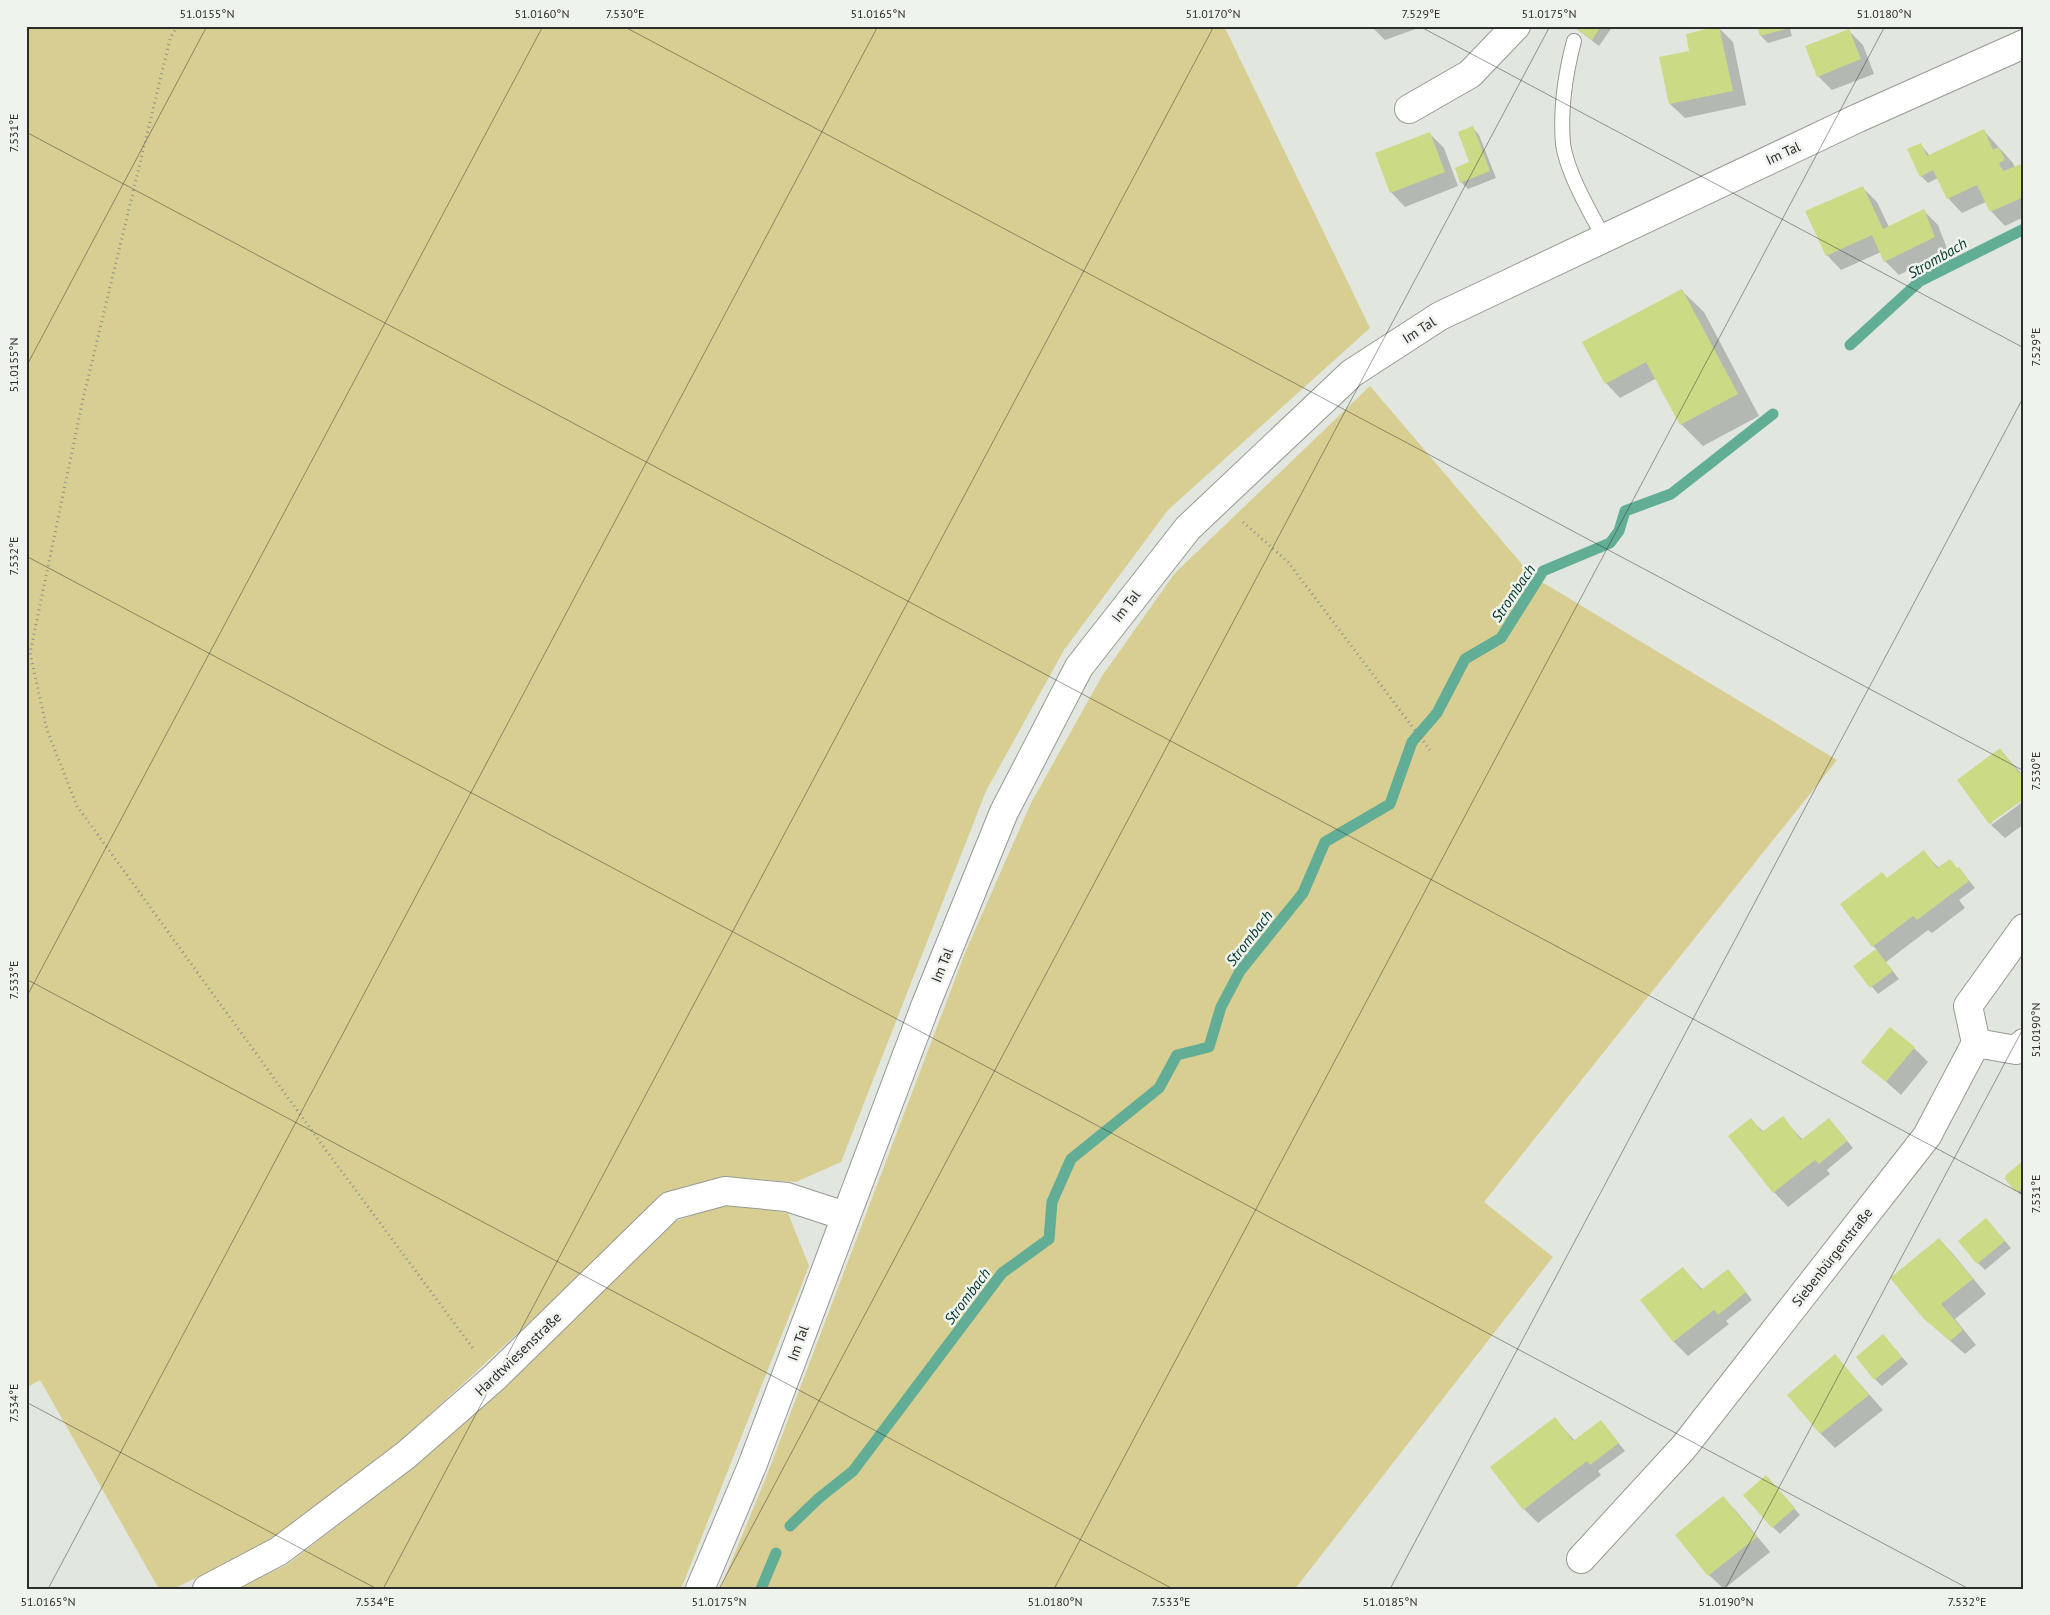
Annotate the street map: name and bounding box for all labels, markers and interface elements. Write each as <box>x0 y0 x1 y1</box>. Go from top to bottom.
text: 51.0155°N <box>180 6 234 21</box>
text: 51.0160°N <box>515 6 569 21</box>
text: 7.530°E <box>606 6 644 21</box>
text: 51.0165°N <box>851 6 905 21</box>
text: 51.0170°N <box>1186 6 1240 21</box>
text: 7.529°E <box>1402 6 1440 21</box>
text: 51.0175°N <box>1522 6 1576 21</box>
text: 51.0180°N <box>1857 6 1911 21</box>
text: 7.531°E <box>6 114 21 152</box>
street label: Im Tal <box>1763 137 1803 169</box>
water label: Strombach <box>1904 233 1970 283</box>
street label: Im Tal <box>1399 313 1439 347</box>
text: 7.529°E <box>2028 328 2043 366</box>
text: 51.0155°N <box>6 338 21 392</box>
text: 7.532°E <box>6 537 21 575</box>
water label: Strombach <box>1487 561 1539 625</box>
street label: Im Tal <box>1108 586 1144 626</box>
text: 7.530°E <box>2028 752 2043 790</box>
water label: Strombach <box>1221 906 1277 970</box>
street label: Im Tal <box>927 945 957 985</box>
text: 7.533°E <box>6 961 21 999</box>
text: 51.0190°N <box>2028 1003 2043 1057</box>
text: 7.531°E <box>2028 1175 2043 1213</box>
street label: Siebenbürgenstraße <box>1788 1204 1876 1310</box>
water label: Strombach <box>940 1264 994 1328</box>
street label: Hardtwiesenstraße <box>471 1308 565 1400</box>
street label: Im Tal <box>783 1323 813 1363</box>
text: 7.534°E <box>6 1384 21 1422</box>
text: 51.0165°N <box>21 1594 75 1609</box>
text: 7.534°E <box>356 1594 394 1609</box>
text: 51.0175°N <box>692 1594 746 1609</box>
text: 51.0180°N <box>1028 1594 1082 1609</box>
text: 7.533°E <box>1152 1594 1190 1609</box>
text: 51.0185°N <box>1363 1594 1417 1609</box>
text: 51.0190°N <box>1699 1594 1753 1609</box>
text: 7.532°E <box>1948 1594 1986 1609</box>

